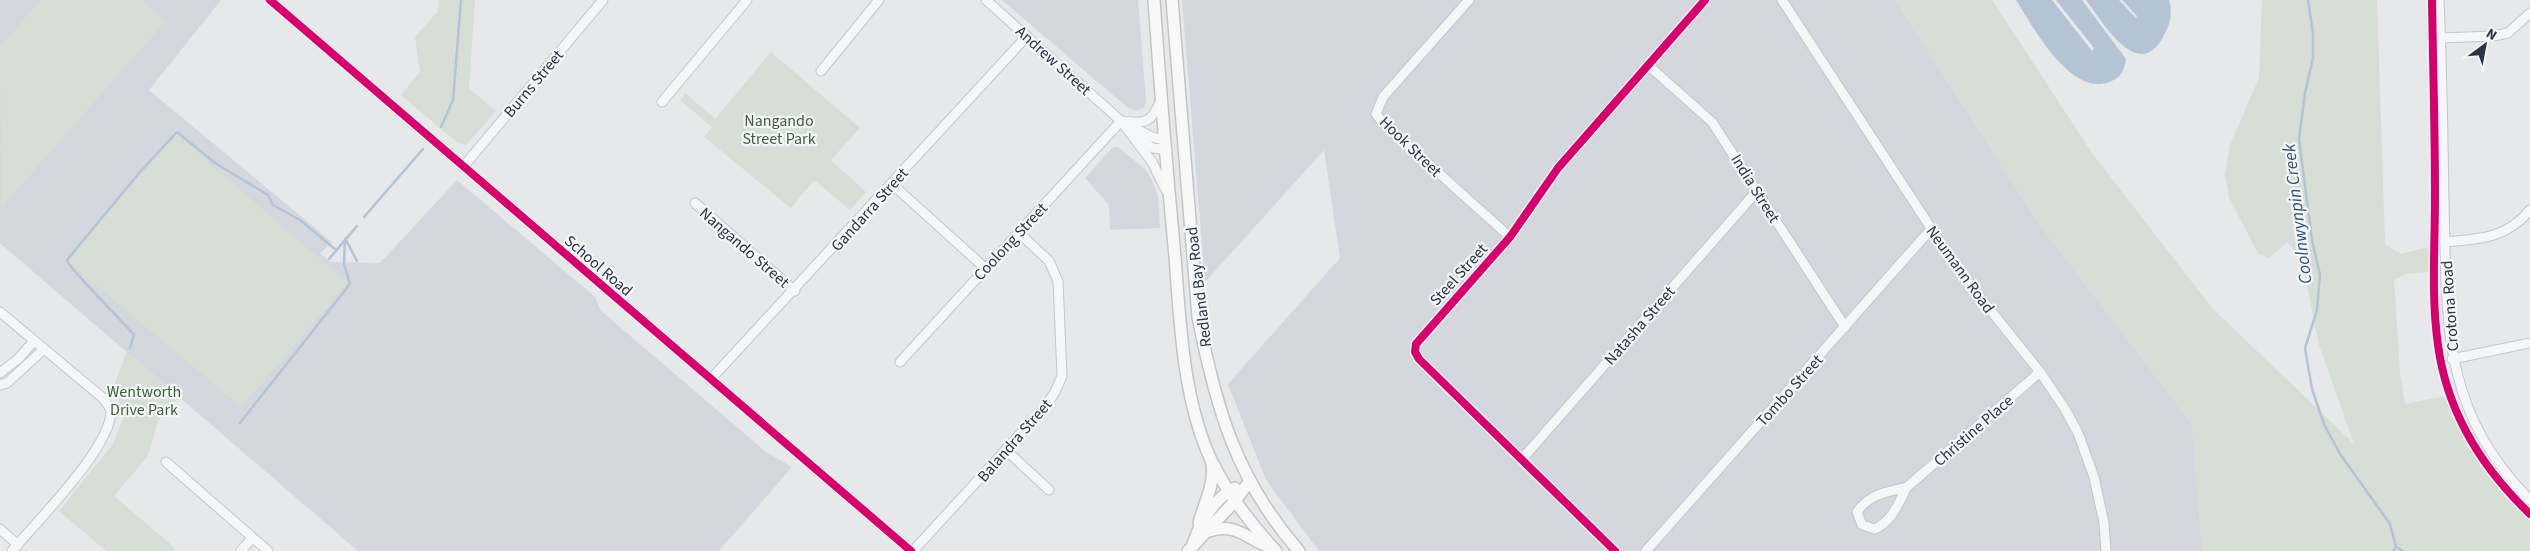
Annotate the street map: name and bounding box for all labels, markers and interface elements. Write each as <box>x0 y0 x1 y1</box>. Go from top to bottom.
north arrow <box>2460 20 2510 70</box>
street label: Andrew Street <box>1011 21 1096 101</box>
text: N <box>2482 24 2501 46</box>
street label: Burns Street <box>499 45 569 122</box>
park label: Nangando Street Park <box>742 110 816 150</box>
street label: Hook Street <box>1374 111 1447 182</box>
water label: Coolnwynpin Creek <box>2276 142 2319 286</box>
street label: India Street <box>1725 150 1785 228</box>
street label: Gandarra Street <box>826 163 914 256</box>
street label: Coolong Street <box>969 197 1053 286</box>
street label: Nangando Street <box>695 203 795 293</box>
street label: Neumann Road <box>1921 221 1999 318</box>
street label: Redland Bay Road <box>1181 225 1217 348</box>
street label: School Road <box>560 230 637 301</box>
street label: Steel Street <box>1425 238 1493 310</box>
street label: Crotona Road <box>2436 260 2464 352</box>
street label: Natasha Street <box>1599 281 1681 370</box>
street label: Tombo Street <box>1751 349 1829 432</box>
park label: Wentworth Drive Park <box>107 381 181 421</box>
street label: Christine Place <box>1929 390 2018 472</box>
street label: Balandra Street <box>972 394 1057 487</box>

